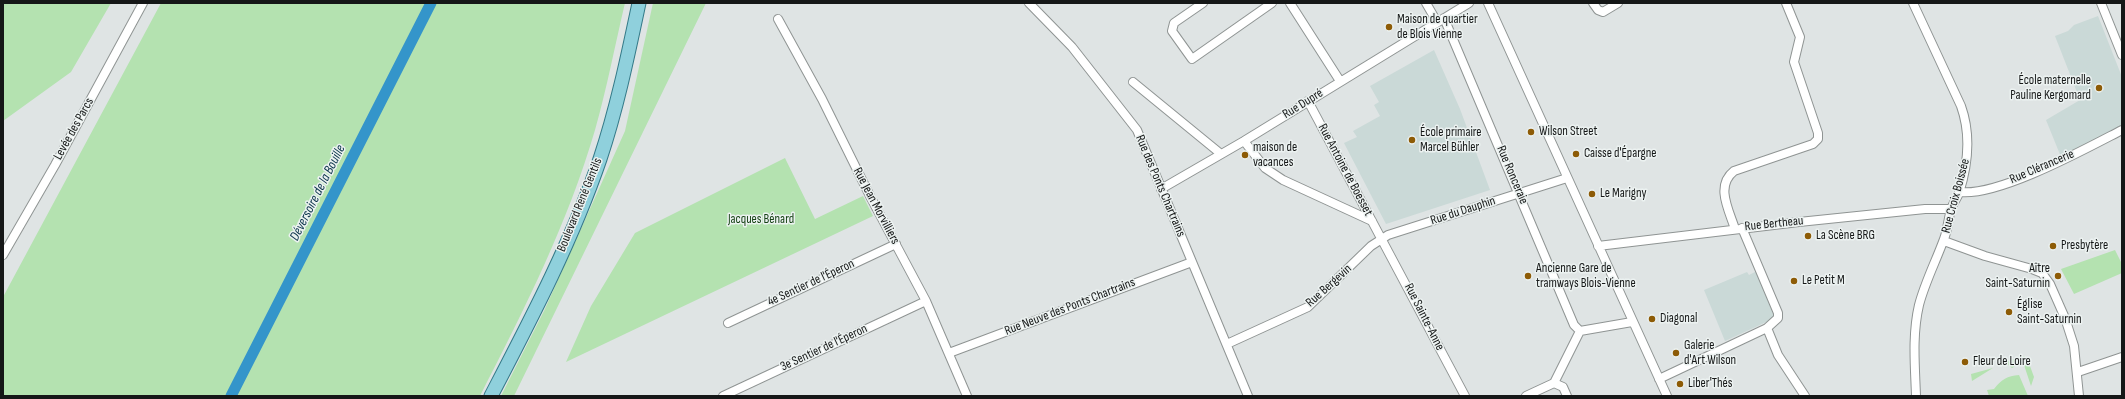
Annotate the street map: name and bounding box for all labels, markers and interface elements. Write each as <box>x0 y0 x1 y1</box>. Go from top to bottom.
place label: Maison de quartier de Blois Vienne <box>1397 12 1478 43</box>
marker: Maison de quartier de Blois Vienne <box>1384 22 1394 32</box>
place label: École maternelle Pauline Kergomard <box>2010 73 2091 104</box>
marker: École maternelle Pauline Kergomard <box>2094 83 2104 93</box>
street label: Rue Dupré <box>1280 86 1326 122</box>
street label: Levée des Parcs <box>51 95 97 163</box>
street label: Rue Antoine de Boesset <box>1314 121 1376 219</box>
place label: Wilson Street <box>1539 124 1597 140</box>
place label: École primaire Marcel Bühler <box>1420 125 1482 156</box>
marker: Wilson Street <box>1526 127 1536 137</box>
street label: Rue des Ponts Chartrains <box>1131 133 1189 239</box>
marker: École primaire Marcel Bühler <box>1407 135 1417 145</box>
place label: maison de vacances <box>1253 140 1297 171</box>
water label: Déversoire de la Bouille <box>287 142 349 244</box>
street label: Rue Ronceraie <box>1493 143 1531 207</box>
place label: Caisse d'Épargne <box>1584 146 1657 162</box>
street label: Rue Clérancerie <box>2007 146 2077 188</box>
marker: Caisse d'Épargne <box>1571 149 1581 159</box>
marker: maison de vacances <box>1240 150 1250 160</box>
street label: Boulevard René Gentils <box>554 156 606 254</box>
street label: Rue Croix Boissée <box>1939 157 1973 235</box>
street label: Rue Jean Morvilliers <box>849 165 903 247</box>
place label: Le Marigny <box>1600 186 1647 202</box>
marker: Le Marigny <box>1587 189 1597 199</box>
street label: Rue du Dauphin <box>1429 193 1497 229</box>
park label: Jacques Bénard <box>728 212 794 228</box>
street label: Rue Bertheau <box>1744 213 1804 235</box>
place label: La Scène BRG <box>1816 228 1875 244</box>
marker: La Scène BRG <box>1803 231 1813 241</box>
place label: Presbytère <box>2061 238 2108 254</box>
marker: Presbytère <box>2048 241 2058 251</box>
street label: 4e Sentier de l'Éperon <box>765 256 857 310</box>
street label: Rue Bergevin <box>1303 261 1355 311</box>
place label: Ancienne Gare de tramways Blois-Vienne <box>1536 261 1636 292</box>
place label: Aître Saint-Saturnin <box>1985 261 2050 292</box>
marker: Ancienne Gare de tramways Blois-Vienne <box>1523 271 1533 281</box>
marker: Aître Saint-Saturnin <box>2053 271 2063 281</box>
place label: Le Petit M <box>1802 273 1845 289</box>
street label: Rue Neuve des Ponts Chartrains <box>1002 275 1138 339</box>
marker: Le Petit M <box>1789 276 1799 286</box>
street label: Rue Sainte-Anne <box>1400 281 1448 353</box>
place label: Église Saint-Saturnin <box>2017 297 2082 328</box>
marker: Église Saint-Saturnin <box>2004 307 2014 317</box>
place label: Diagonal <box>1660 311 1697 327</box>
marker: Diagonal <box>1647 314 1657 324</box>
street label: 3e Sentier de l'Éperon <box>778 321 870 375</box>
place label: Galerie d'Art Wilson <box>1684 338 1736 369</box>
marker: Galerie d'Art Wilson <box>1671 348 1681 358</box>
place label: Fleur de Loire <box>1973 354 2031 370</box>
marker: Fleur de Loire <box>1960 357 1970 367</box>
place label: Liber'Thés <box>1688 376 1732 392</box>
marker: Liber'Thés <box>1675 379 1685 389</box>

